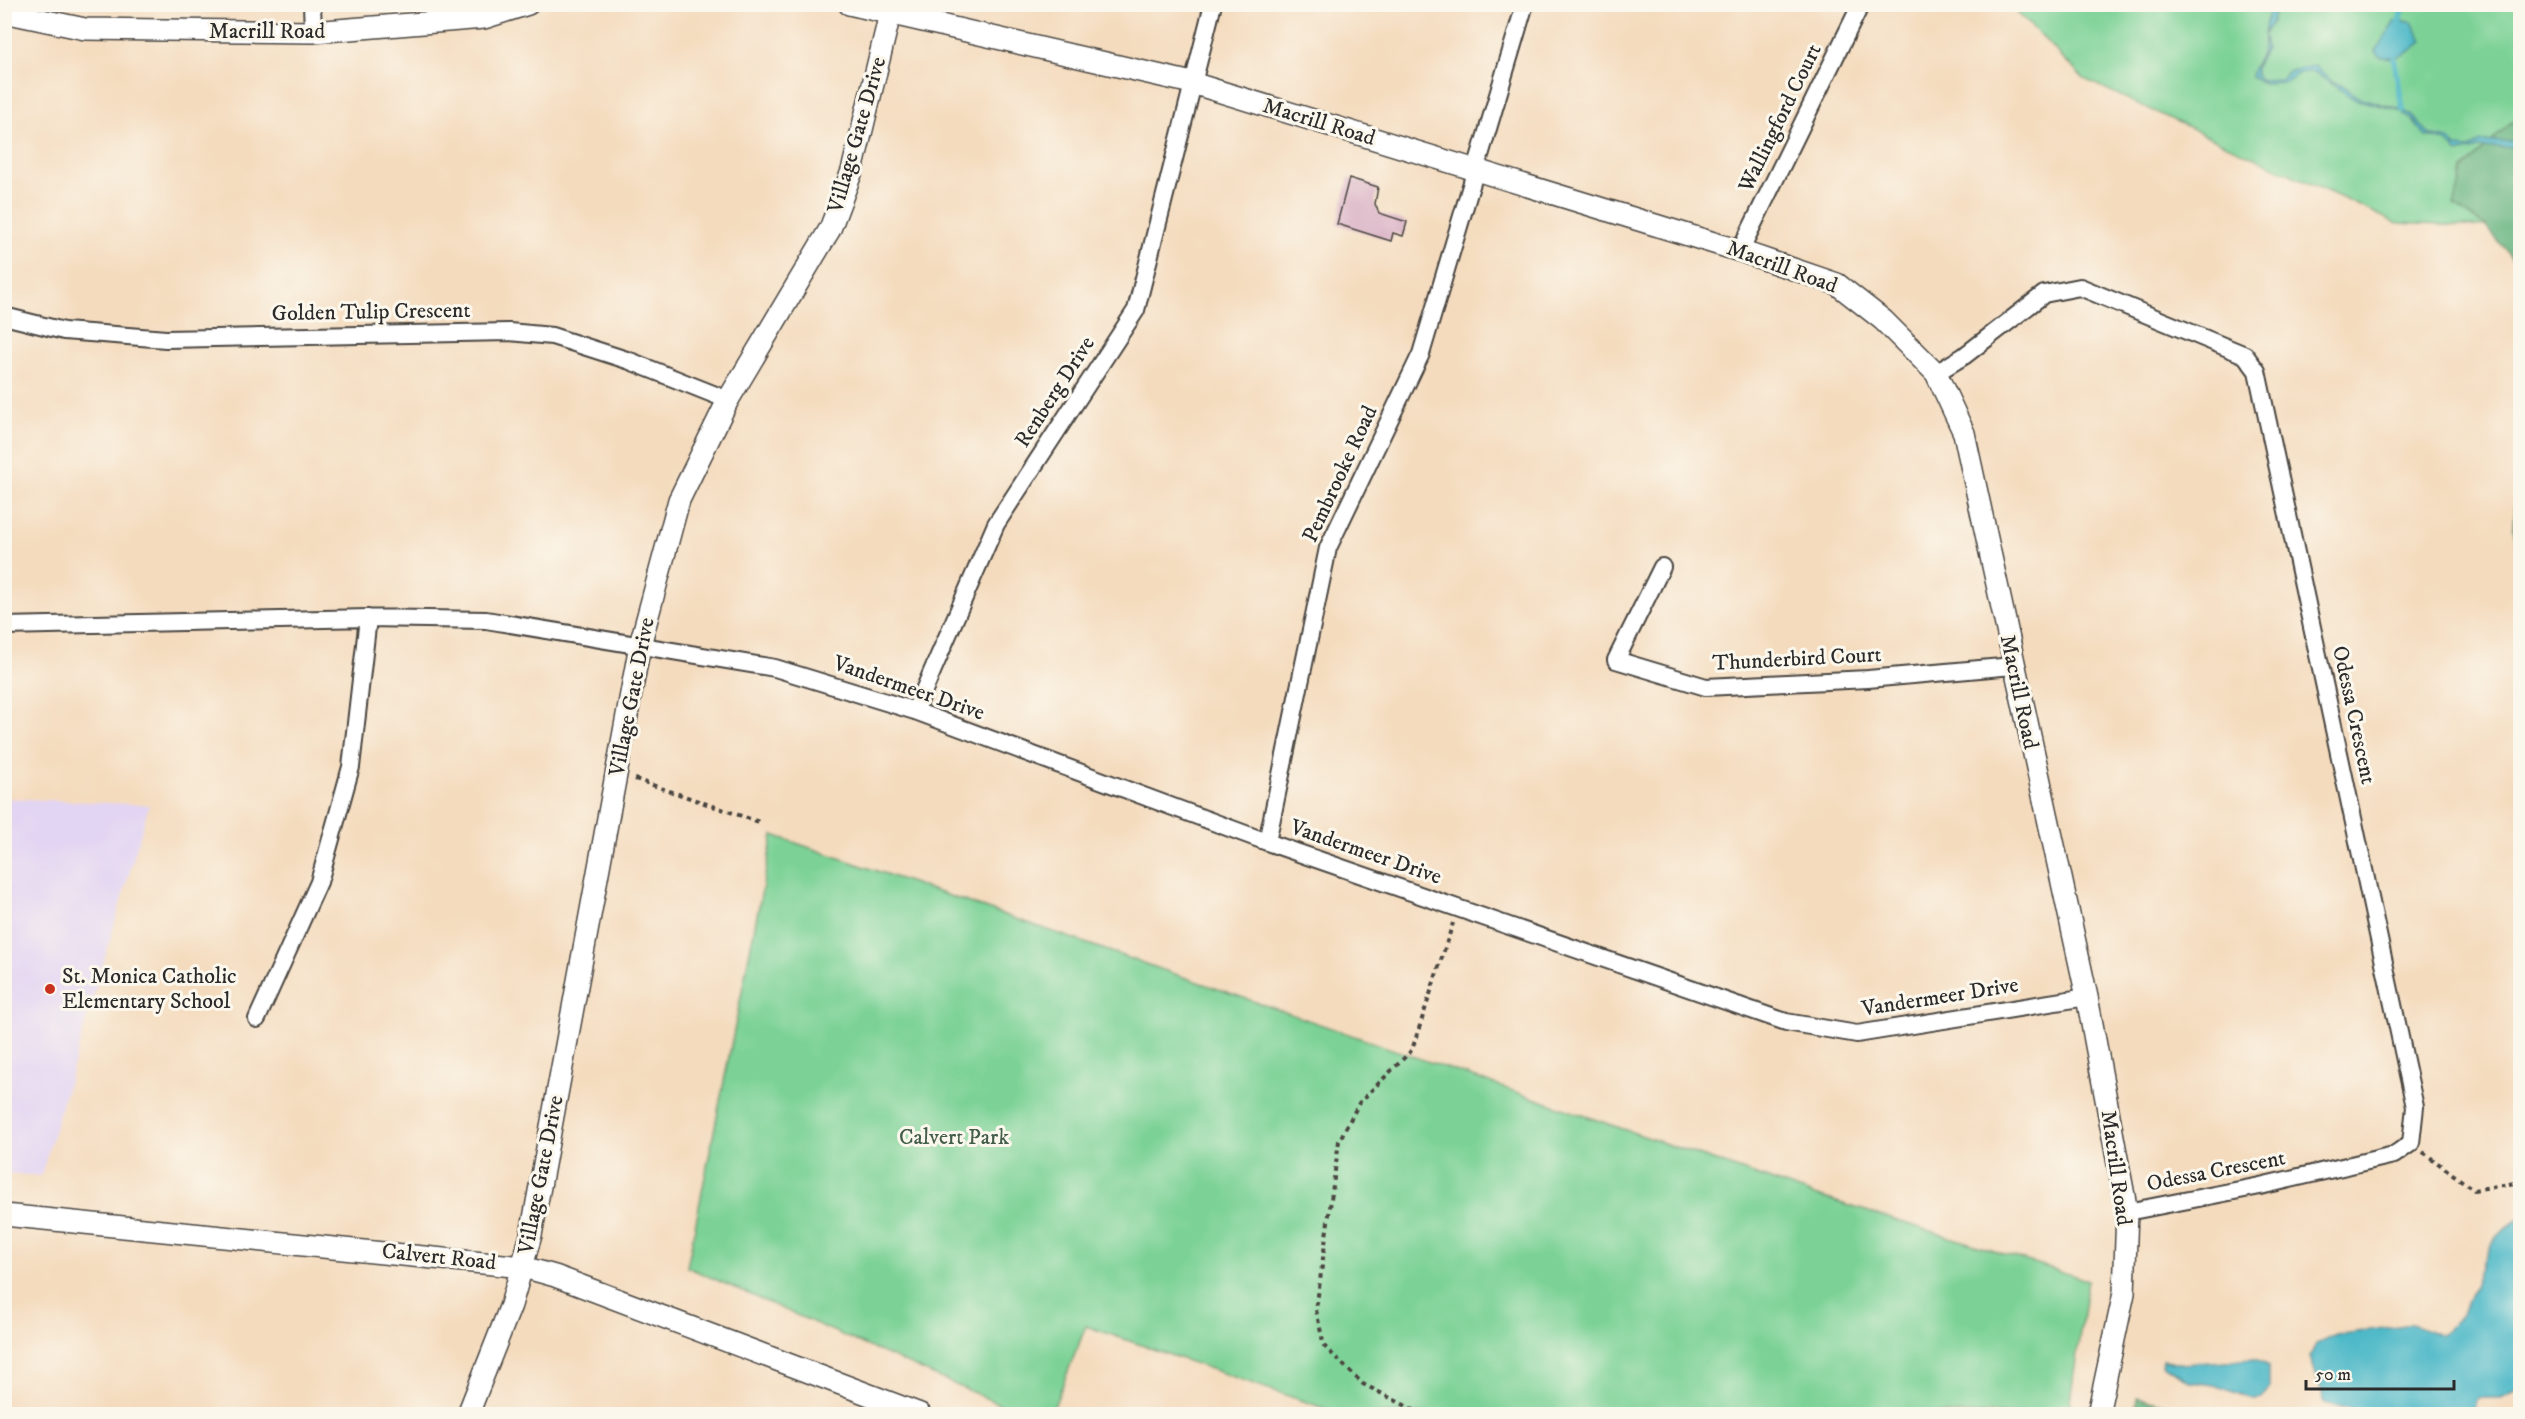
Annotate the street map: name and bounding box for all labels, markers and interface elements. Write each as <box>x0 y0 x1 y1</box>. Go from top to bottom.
street label: Macrill Road <box>209 18 325 45</box>
street label: Wallingford Court <box>1732 39 1828 198</box>
street label: Village Gate Drive <box>822 54 892 217</box>
street label: Macrill Road <box>1259 92 1379 152</box>
street label: Macrill Road <box>1723 234 1841 300</box>
street label: Golden Tulip Crescent <box>271 297 471 327</box>
street label: Renberg Drive <box>1009 331 1101 453</box>
street label: Pembrooke Road <box>1297 401 1383 547</box>
street label: Village Gate Drive <box>603 615 661 780</box>
street label: Macrill Road <box>1994 632 2044 752</box>
street label: Thunderbird Court <box>1712 641 1882 677</box>
street label: Odessa Crescent <box>2326 643 2382 787</box>
street label: Vandermeer Drive <box>829 649 988 727</box>
street label: Vandermeer Drive <box>1286 813 1445 891</box>
place label: St. Monica Catholic Elementary School <box>62 963 237 1015</box>
street label: Vandermeer Drive <box>1859 971 2020 1023</box>
marker: St. Monica Catholic Elementary School <box>43 982 57 996</box>
street label: Village Gate Drive <box>512 1093 570 1258</box>
street label: Macrill Road <box>2095 1109 2137 1227</box>
park label: Calvert Park <box>899 1124 1009 1151</box>
street label: Odessa Crescent <box>2144 1144 2288 1198</box>
street label: Calvert Road <box>381 1238 497 1276</box>
scale bar <box>2306 1353 2454 1391</box>
text: 50 m <box>2315 1364 2351 1386</box>

